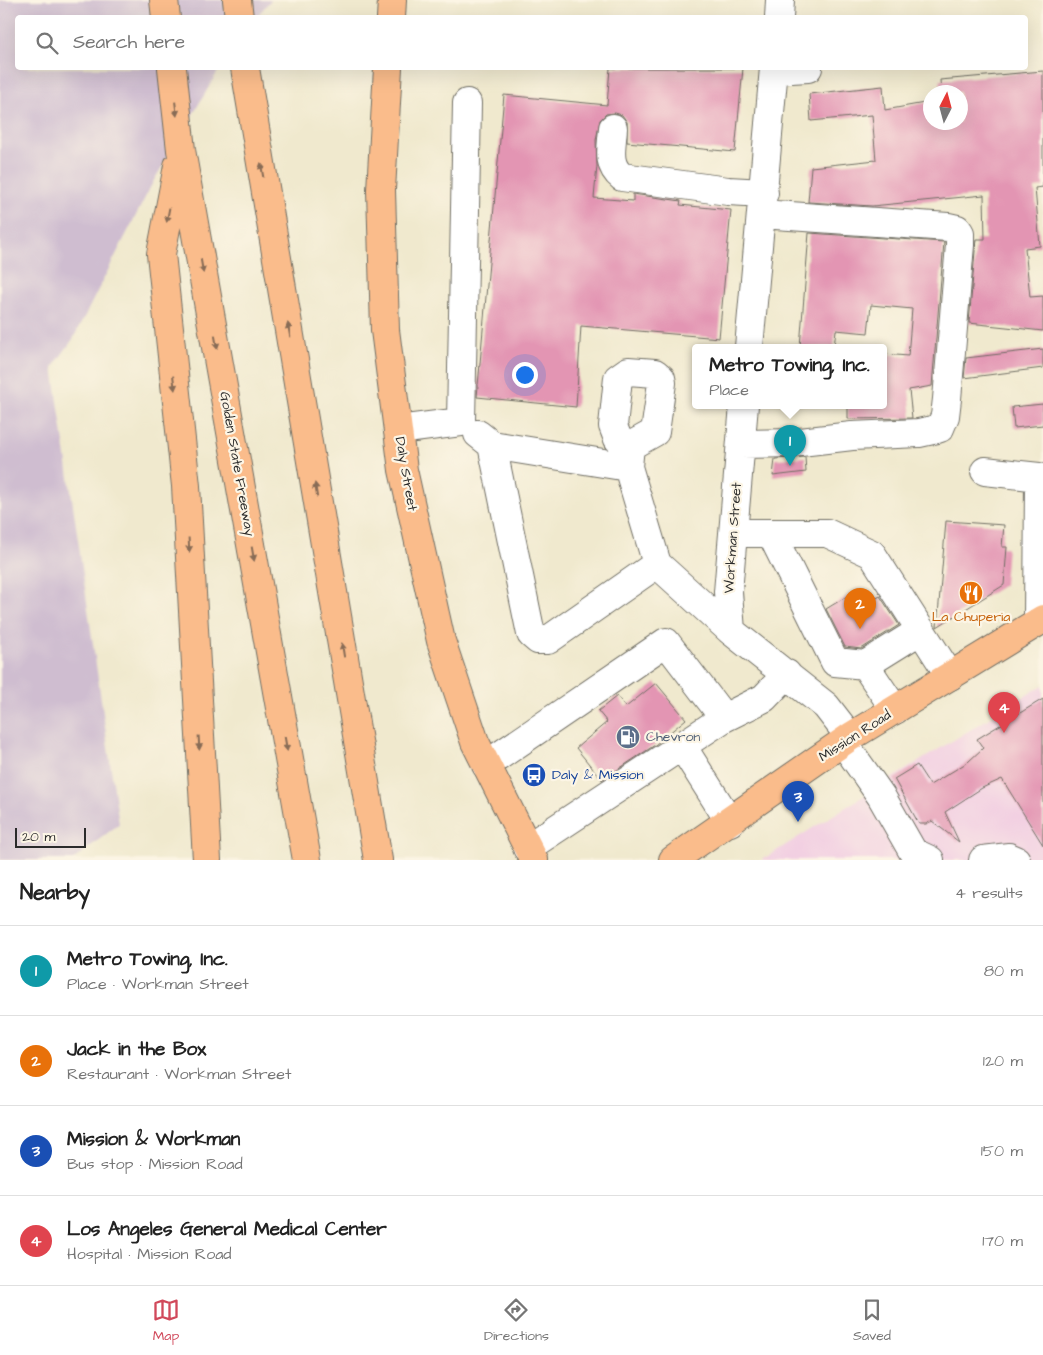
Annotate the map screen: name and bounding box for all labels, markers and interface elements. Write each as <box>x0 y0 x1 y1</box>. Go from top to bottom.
search box <box>15 15 1028 70</box>
icon: search <box>33 29 61 57</box>
text: Search here <box>73 29 185 56</box>
north arrow <box>923 85 968 130</box>
one-way arrow <box>172 101 180 117</box>
one-way arrow <box>257 161 265 177</box>
one-way arrow <box>164 207 172 223</box>
one-way arrow <box>199 259 207 275</box>
one-way arrow <box>285 321 293 337</box>
one-way arrow <box>212 334 220 350</box>
popup <box>692 344 887 409</box>
text: Metro Towing, Inc. <box>709 352 870 379</box>
your location <box>512 362 538 388</box>
one-way arrow <box>170 375 178 391</box>
text: Place <box>709 379 749 401</box>
street label: Golden State Freeway <box>214 390 260 538</box>
pin: 1 <box>774 425 806 466</box>
street label: Daly Street <box>390 435 422 513</box>
one-way arrow <box>312 482 320 498</box>
street label: Workman Street <box>719 482 747 594</box>
one-way arrow <box>185 537 193 553</box>
one-way arrow <box>249 546 257 562</box>
restaurant icon: La Chuperia <box>958 580 984 606</box>
pin: 2 <box>844 588 876 629</box>
place label: La Chuperia <box>932 607 1010 627</box>
one-way arrow <box>338 642 346 658</box>
pin: 4 <box>988 692 1020 733</box>
street label: Mission Road <box>815 705 895 767</box>
fuel station icon: Chevron <box>615 724 641 750</box>
place label: Chevron <box>646 727 700 747</box>
one-way arrow <box>196 736 204 752</box>
one-way arrow <box>282 736 290 751</box>
bus stop icon: Daly & Mission <box>521 762 547 788</box>
place label: Daly & Mission <box>552 765 643 785</box>
pin: 3 <box>782 781 814 822</box>
scale bar <box>15 825 86 848</box>
text: 20 m <box>22 827 55 847</box>
text: Nearby <box>20 878 90 907</box>
text: 4 results <box>955 882 1023 904</box>
text: Metro Towing, Inc. <box>67 946 228 973</box>
text: 1 <box>35 960 37 982</box>
text: 80 m <box>984 960 1023 982</box>
text: Place · Workman Street <box>67 973 249 995</box>
text: Jack in the Box <box>67 1036 206 1063</box>
text: 2 <box>31 1050 41 1072</box>
text: 120 m <box>983 1050 1023 1072</box>
text: Restaurant · Workman Street <box>67 1063 291 1085</box>
text: Mission & Workman <box>67 1126 240 1153</box>
text: 3 <box>32 1140 40 1162</box>
text: 150 m <box>981 1140 1023 1162</box>
text: Bus stop · Mission Road <box>67 1153 243 1175</box>
text: Los Angeles General Medical Center <box>67 1216 387 1243</box>
text: 4 <box>31 1230 41 1252</box>
text: 170 m <box>982 1230 1023 1252</box>
text: Hospital · Mission Road <box>67 1243 232 1265</box>
tab: Map <box>152 1296 180 1346</box>
tab: Directions <box>484 1296 549 1346</box>
tab: Saved <box>853 1296 891 1346</box>

